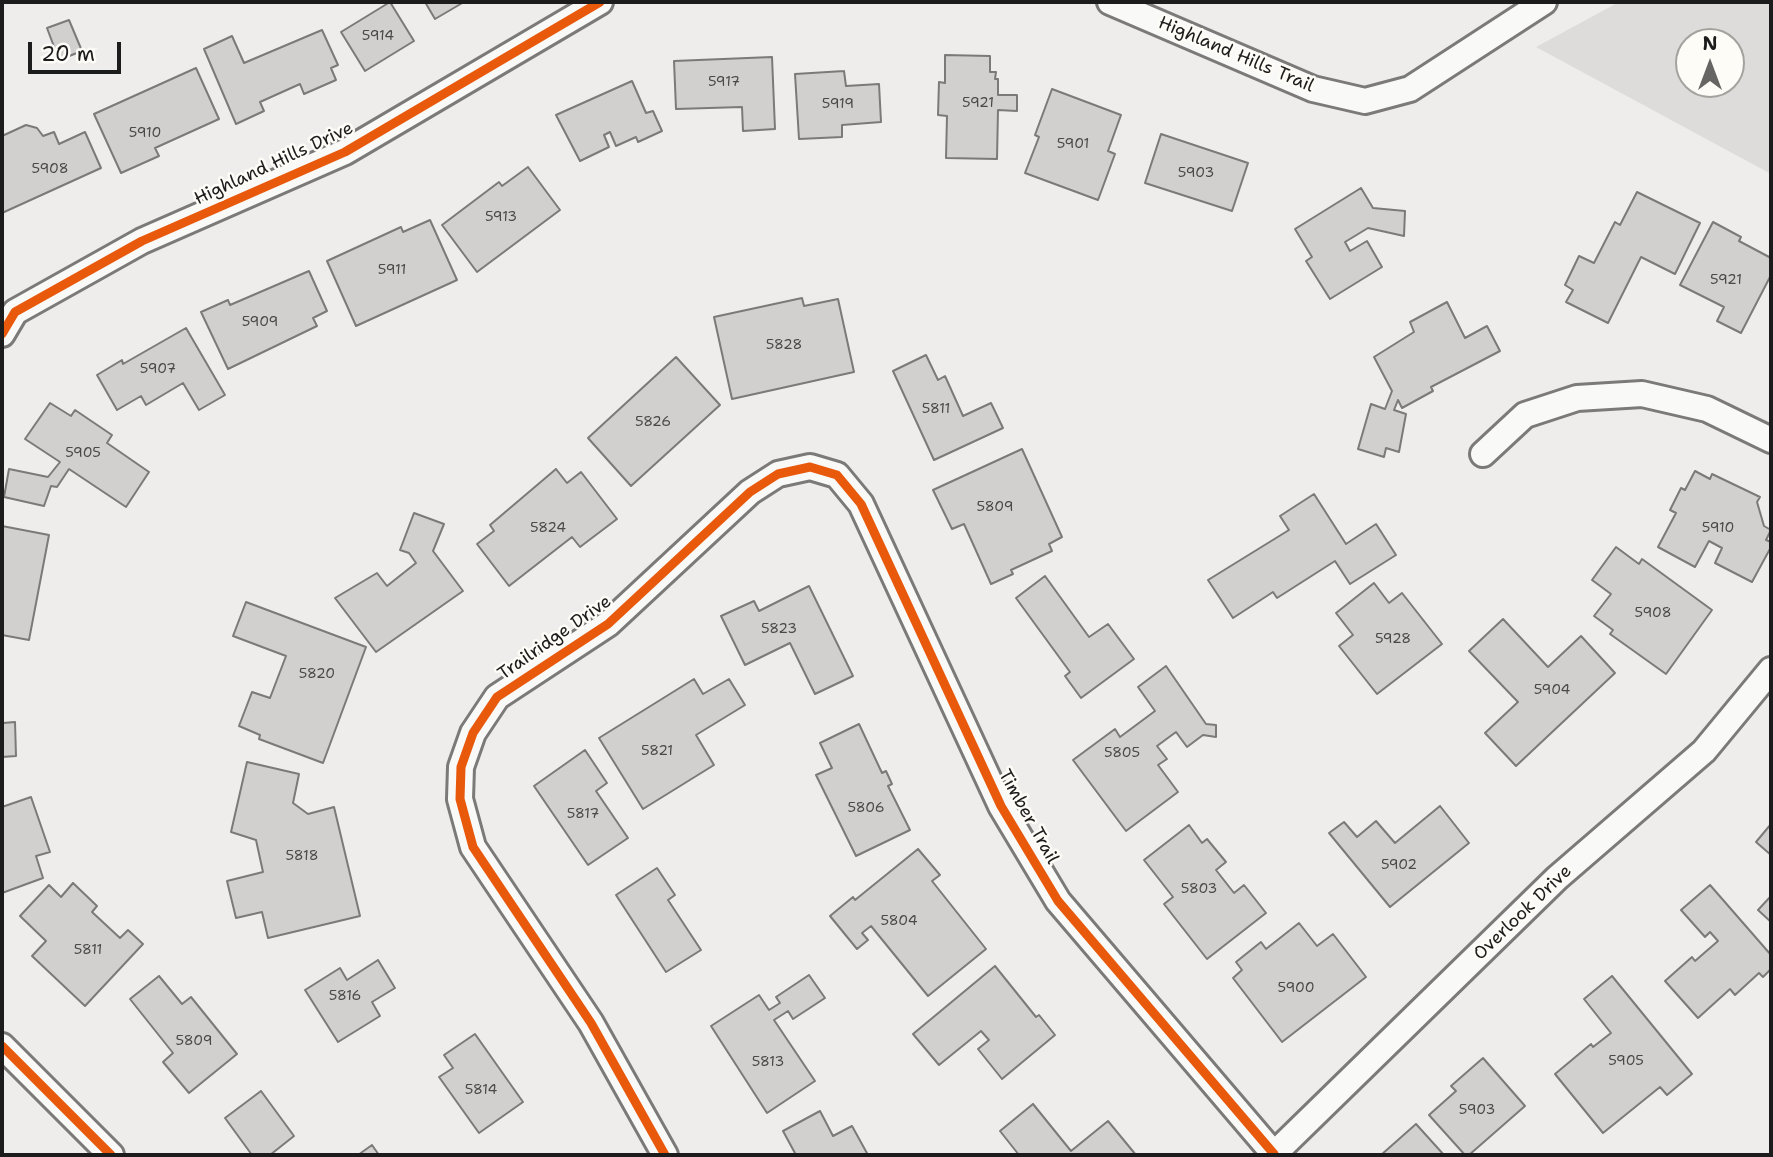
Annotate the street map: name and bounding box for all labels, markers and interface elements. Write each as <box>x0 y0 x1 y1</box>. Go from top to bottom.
street label: Highland Hills Trail <box>1155 12 1317 98</box>
scale bar <box>32 28 124 72</box>
house number: 5914 <box>362 28 394 44</box>
north arrow <box>1675 28 1745 98</box>
text: N <box>1702 31 1718 56</box>
text: 20 m <box>41 40 95 68</box>
house number: 5917 <box>708 74 740 90</box>
house number: 5921 <box>962 95 994 111</box>
house number: 5919 <box>822 96 854 112</box>
street label: Highland Hills Drive <box>191 118 357 210</box>
house number: 5910 <box>129 125 161 141</box>
house number: 5901 <box>1057 136 1089 152</box>
house number: 5908 <box>32 161 68 177</box>
house number: 5903 <box>1178 165 1214 181</box>
house number: 5913 <box>485 209 517 225</box>
house number: 5911 <box>378 262 406 278</box>
house number: 5921 <box>1710 272 1742 288</box>
house number: 5909 <box>242 314 278 330</box>
house number: 5828 <box>766 337 802 353</box>
house number: 5907 <box>140 361 176 377</box>
house number: 5811 <box>922 401 950 417</box>
house number: 5826 <box>635 414 671 430</box>
house number: 5905 <box>65 445 101 461</box>
house number: 5809 <box>977 499 1013 515</box>
house number: 5824 <box>530 520 566 536</box>
house number: 5910 <box>1702 520 1734 536</box>
street label: Trailridge Drive <box>494 591 616 685</box>
house number: 5908 <box>1635 605 1671 621</box>
house number: 5823 <box>761 621 797 637</box>
house number: 5928 <box>1375 631 1411 647</box>
house number: 5820 <box>299 666 335 682</box>
house number: 5904 <box>1534 682 1570 698</box>
house number: 5821 <box>641 743 673 759</box>
house number: 5805 <box>1104 745 1140 761</box>
street label: Timber Trail <box>993 766 1063 868</box>
house number: 5806 <box>847 800 885 816</box>
house number: 5817 <box>567 806 599 822</box>
house number: 5818 <box>286 848 318 864</box>
house number: 5902 <box>1381 857 1417 873</box>
street label: Overlook Drive <box>1470 861 1576 965</box>
house number: 5803 <box>1181 881 1217 897</box>
house number: 5804 <box>881 913 917 929</box>
house number: 5811 <box>74 942 102 958</box>
house number: 5900 <box>1278 980 1314 996</box>
house number: 5816 <box>329 988 361 1004</box>
house number: 5809 <box>176 1033 212 1049</box>
house number: 5905 <box>1608 1053 1644 1069</box>
house number: 5813 <box>752 1054 784 1070</box>
house number: 5814 <box>465 1082 497 1098</box>
house number: 5903 <box>1459 1102 1495 1118</box>

